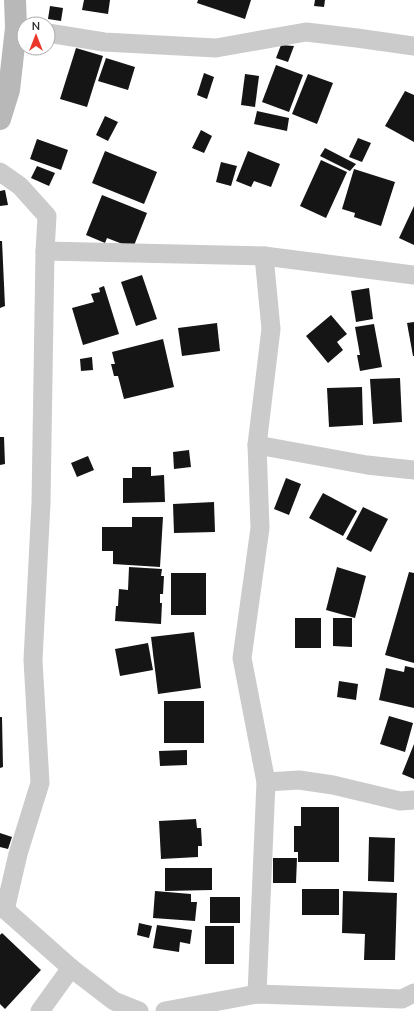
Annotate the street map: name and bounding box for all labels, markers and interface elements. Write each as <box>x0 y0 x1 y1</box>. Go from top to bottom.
north arrow <box>16 16 56 56</box>
text: N <box>32 19 40 33</box>

